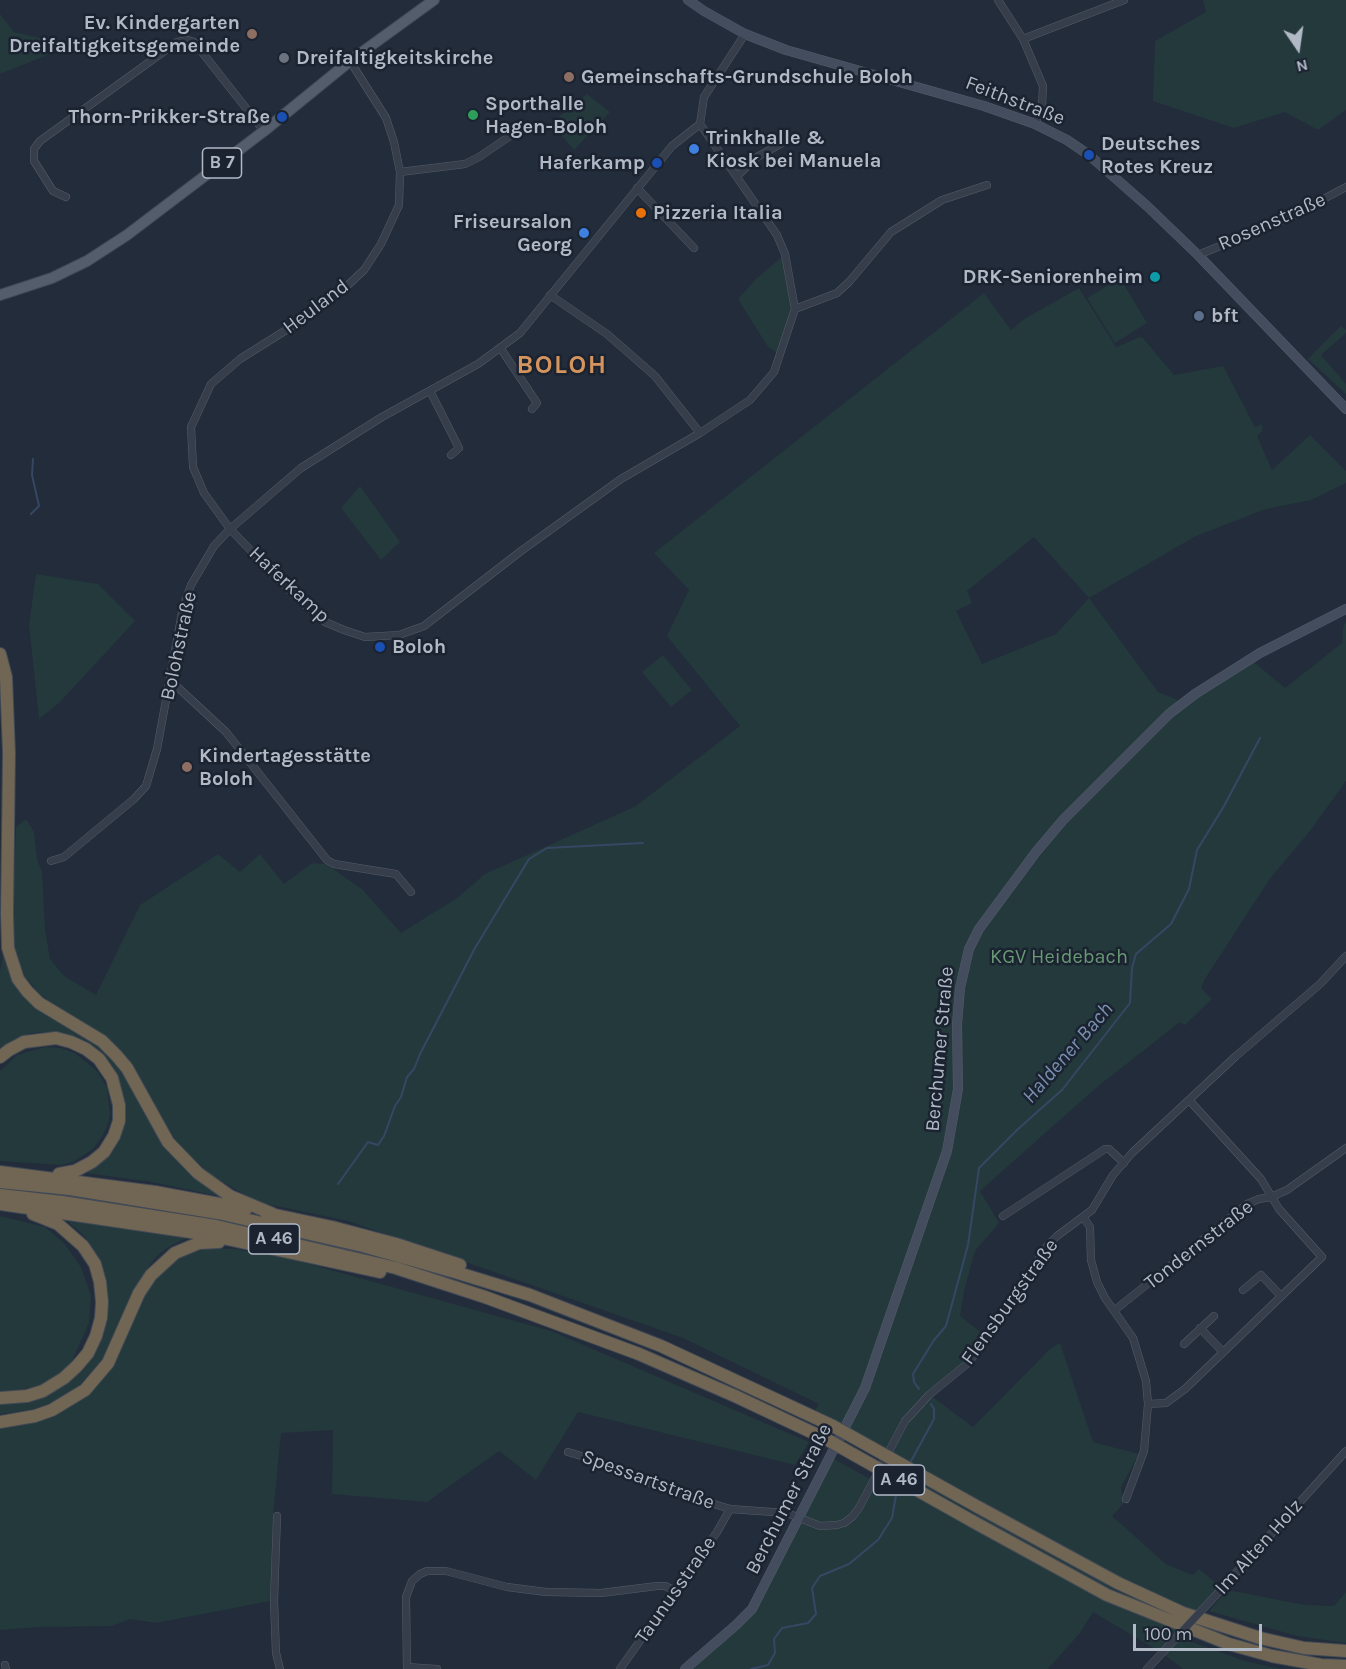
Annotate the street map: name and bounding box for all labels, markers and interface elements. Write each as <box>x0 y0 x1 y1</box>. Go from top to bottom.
place label: Ev. Kindergarten Dreifaltigkeitsgemeinde <box>9 11 240 58</box>
north arrow <box>1268 18 1328 78</box>
marker: Ev. Kindergarten Dreifaltigkeitsgemeinde <box>245 27 259 41</box>
place label: Dreifaltigkeitskirche <box>296 46 493 70</box>
marker: Dreifaltigkeitskirche <box>277 51 291 65</box>
text: N <box>1294 55 1310 77</box>
place label: Gemeinschafts-Grundschule Boloh <box>581 65 913 89</box>
marker: Gemeinschafts-Grundschule Boloh <box>562 70 576 84</box>
street label: Feithstraße <box>962 71 1068 131</box>
place label: Sporthalle Hagen-Boloh <box>485 92 607 139</box>
place label: Thorn-Prikker-Straße <box>68 105 270 129</box>
marker: Sporthalle Hagen-Boloh <box>466 108 480 122</box>
marker: Thorn-Prikker-Straße <box>275 110 289 124</box>
place label: Trinkhalle & Kiosk bei Manuela <box>706 126 881 173</box>
place label: Deutsches Rotes Kreuz <box>1101 132 1213 179</box>
marker: Trinkhalle & Kiosk bei Manuela <box>687 142 701 156</box>
road number: B 7 <box>202 148 242 178</box>
marker: Deutsches Rotes Kreuz <box>1082 148 1096 162</box>
place label: Haferkamp <box>539 151 645 175</box>
marker: Haferkamp <box>650 156 664 170</box>
street label: Rosenstraße <box>1215 188 1329 256</box>
place label: Pizzeria Italia <box>653 201 783 225</box>
marker: Pizzeria Italia <box>634 206 648 220</box>
place label: Friseursalon Georg <box>453 210 572 257</box>
marker: Friseursalon Georg <box>577 226 591 240</box>
place label: DRK-Seniorenheim <box>963 265 1143 289</box>
marker: DRK-Seniorenheim <box>1148 270 1162 284</box>
street label: Heuland <box>278 274 354 340</box>
place label: bft <box>1211 304 1239 328</box>
marker: bft <box>1192 309 1206 323</box>
district label: BOLOH <box>516 350 608 382</box>
street label: Haferkamp <box>244 542 334 628</box>
street label: Bolohstraße <box>156 589 202 703</box>
place label: Boloh <box>392 635 446 659</box>
marker: Boloh <box>373 640 387 654</box>
place label: Kindertagesstätte Boloh <box>199 744 371 791</box>
marker: Kindertagesstätte Boloh <box>180 760 194 774</box>
park label: KGV Heidebach <box>990 945 1128 969</box>
street label: Berchumer Straße <box>921 965 959 1133</box>
water label: Haldener Bach <box>1017 997 1119 1109</box>
street label: Tondernstraße <box>1140 1195 1258 1295</box>
road number: A 46 <box>248 1224 300 1254</box>
street label: Flensburgstraße <box>956 1234 1064 1370</box>
street label: Berchumer Straße <box>741 1420 837 1578</box>
street label: Spessartstraße <box>578 1445 718 1515</box>
road number: A 46 <box>874 1465 924 1495</box>
street label: Im Alten Holz <box>1210 1494 1308 1600</box>
street label: Taunusstraße <box>630 1532 722 1648</box>
scale bar <box>1136 1612 1265 1650</box>
text: 100 m <box>1144 1623 1192 1645</box>

